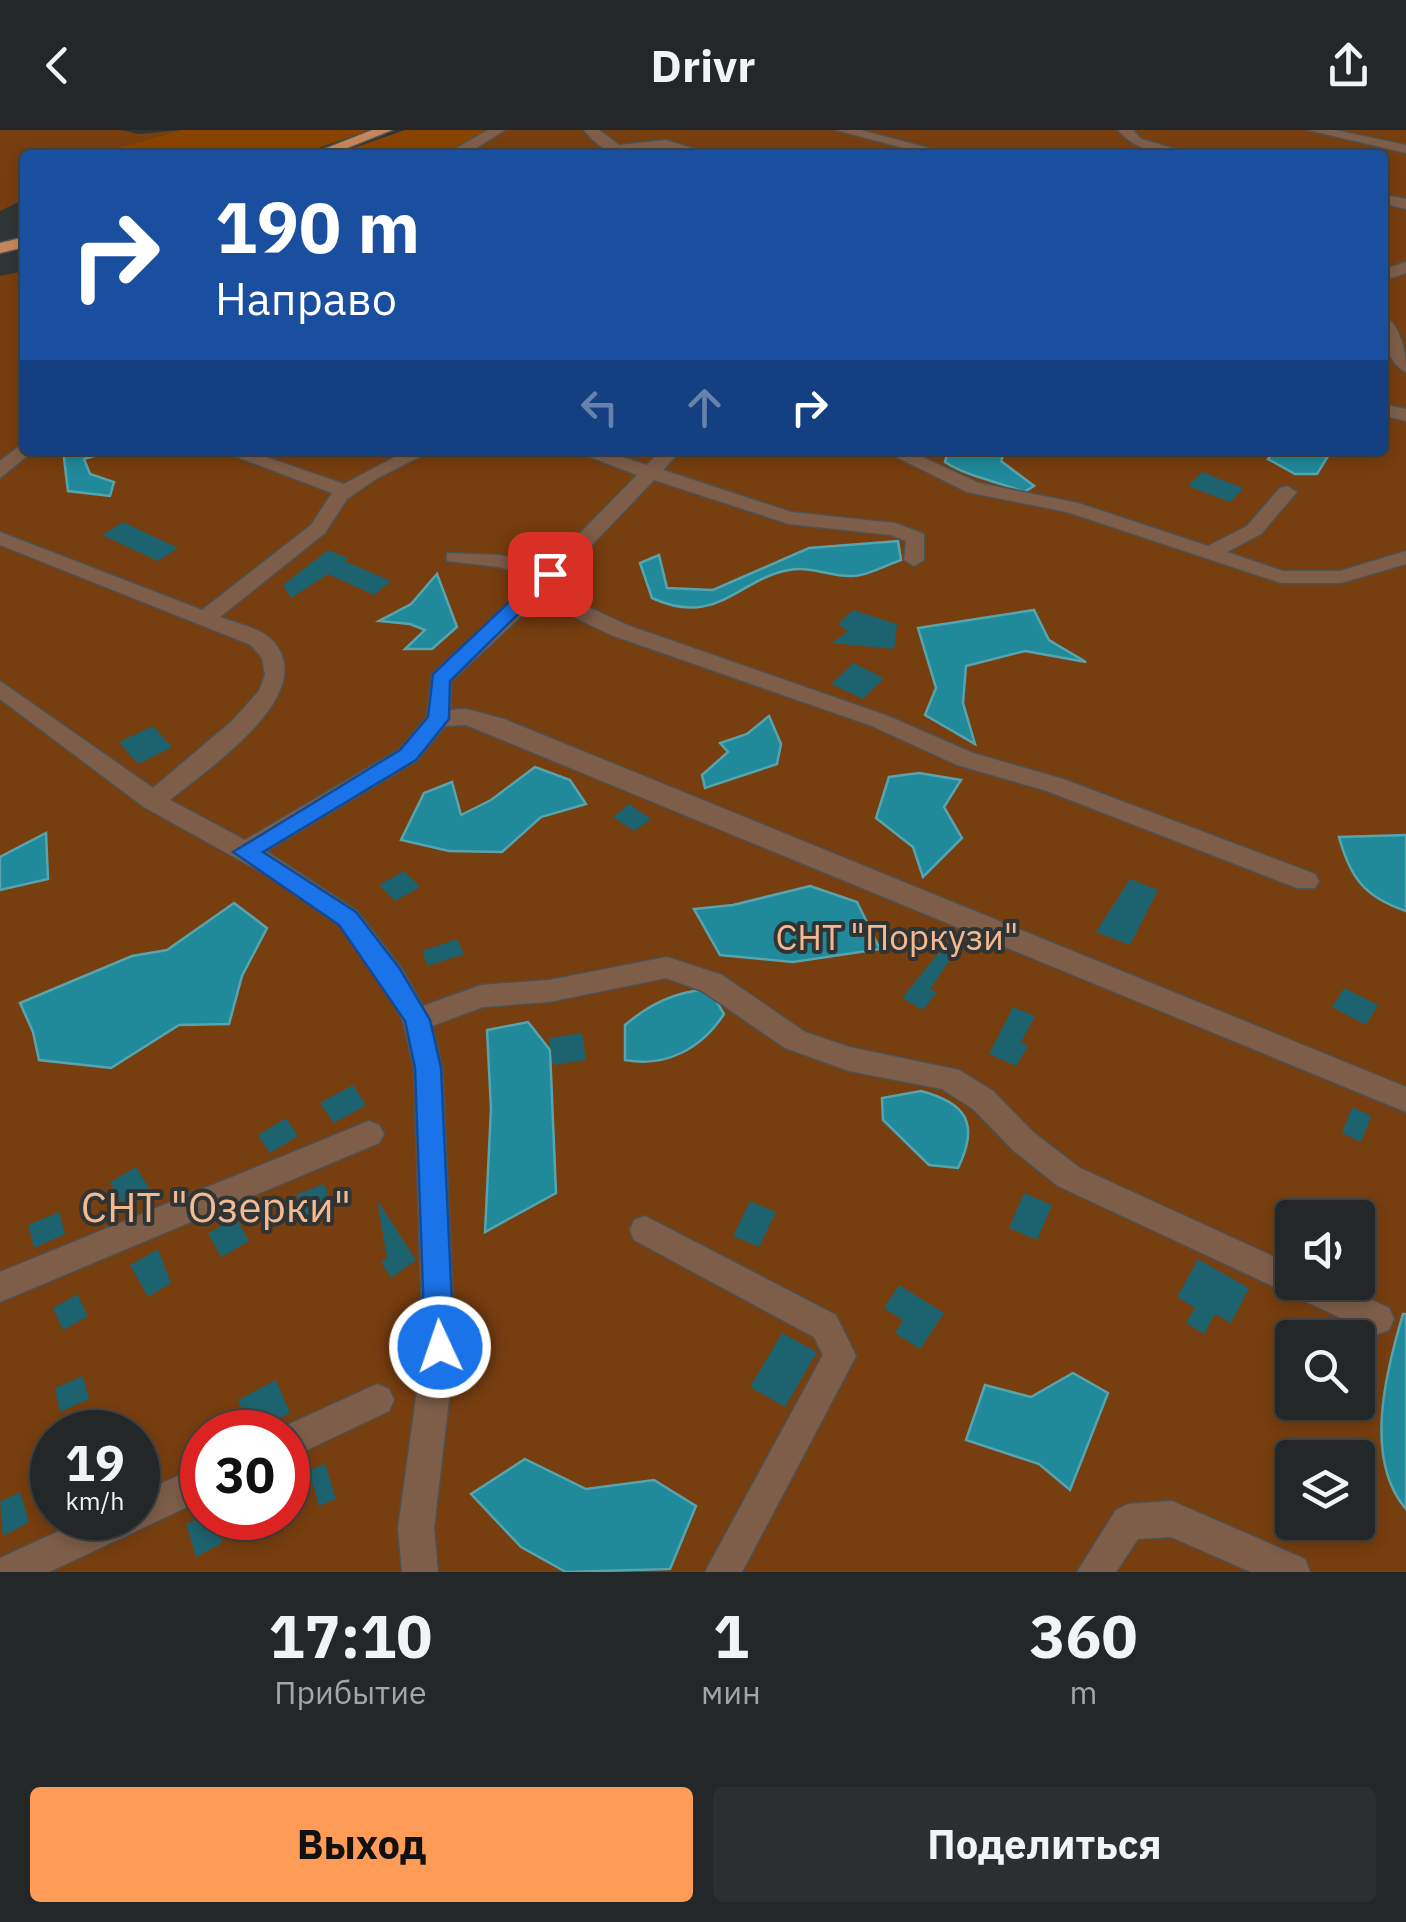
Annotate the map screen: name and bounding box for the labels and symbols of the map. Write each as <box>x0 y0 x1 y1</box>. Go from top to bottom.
pin <box>508 532 593 617</box>
park label: СНТ "Поркузи" <box>775 914 1019 960</box>
park label: СНТ "Озерки" <box>81 1179 351 1234</box>
position arrow <box>388 1295 492 1399</box>
speed limit sign: 30 <box>180 1410 310 1540</box>

